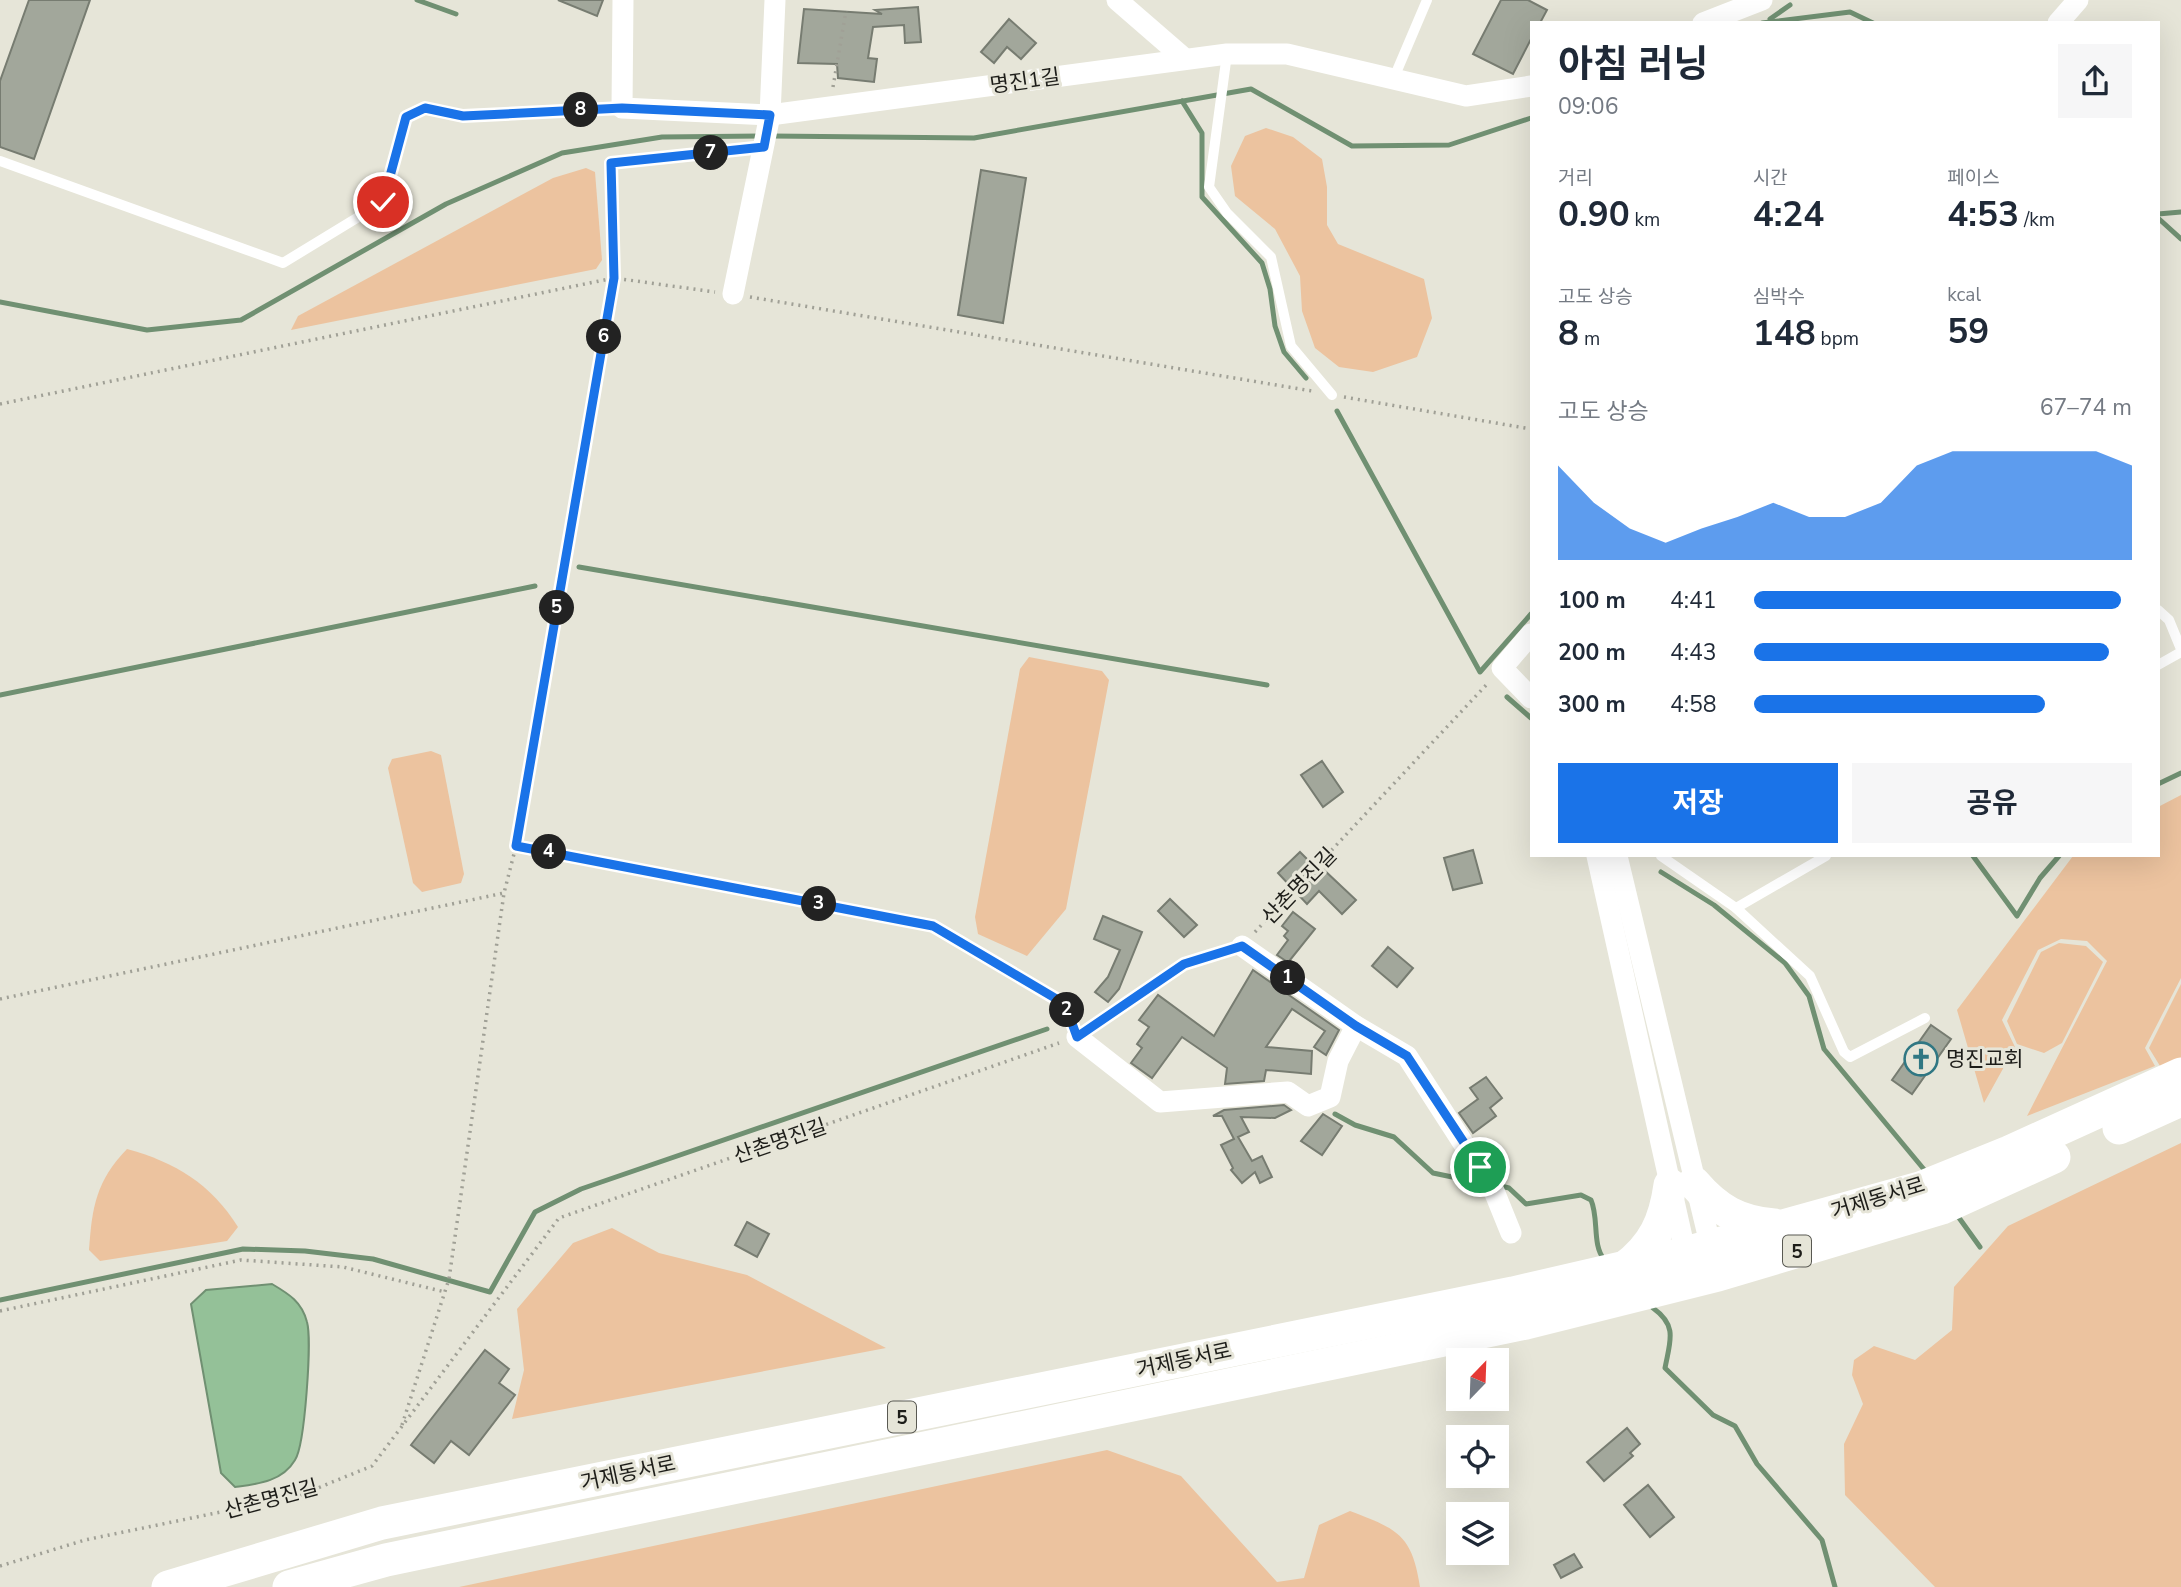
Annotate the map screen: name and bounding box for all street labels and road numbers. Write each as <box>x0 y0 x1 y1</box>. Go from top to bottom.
street label: 명진1길 <box>988 62 1062 100</box>
street label: 산촌명진길 <box>1255 842 1343 930</box>
street label: 산촌명진길 <box>730 1112 830 1170</box>
street label: 거제동서로 <box>1828 1170 1928 1226</box>
road number: 5 <box>1783 1236 1811 1266</box>
street label: 거제동서로 <box>1134 1336 1234 1384</box>
road number: 5 <box>888 1401 916 1432</box>
street label: 거제동서로 <box>578 1449 678 1497</box>
street label: 산촌명진길 <box>221 1473 321 1525</box>

